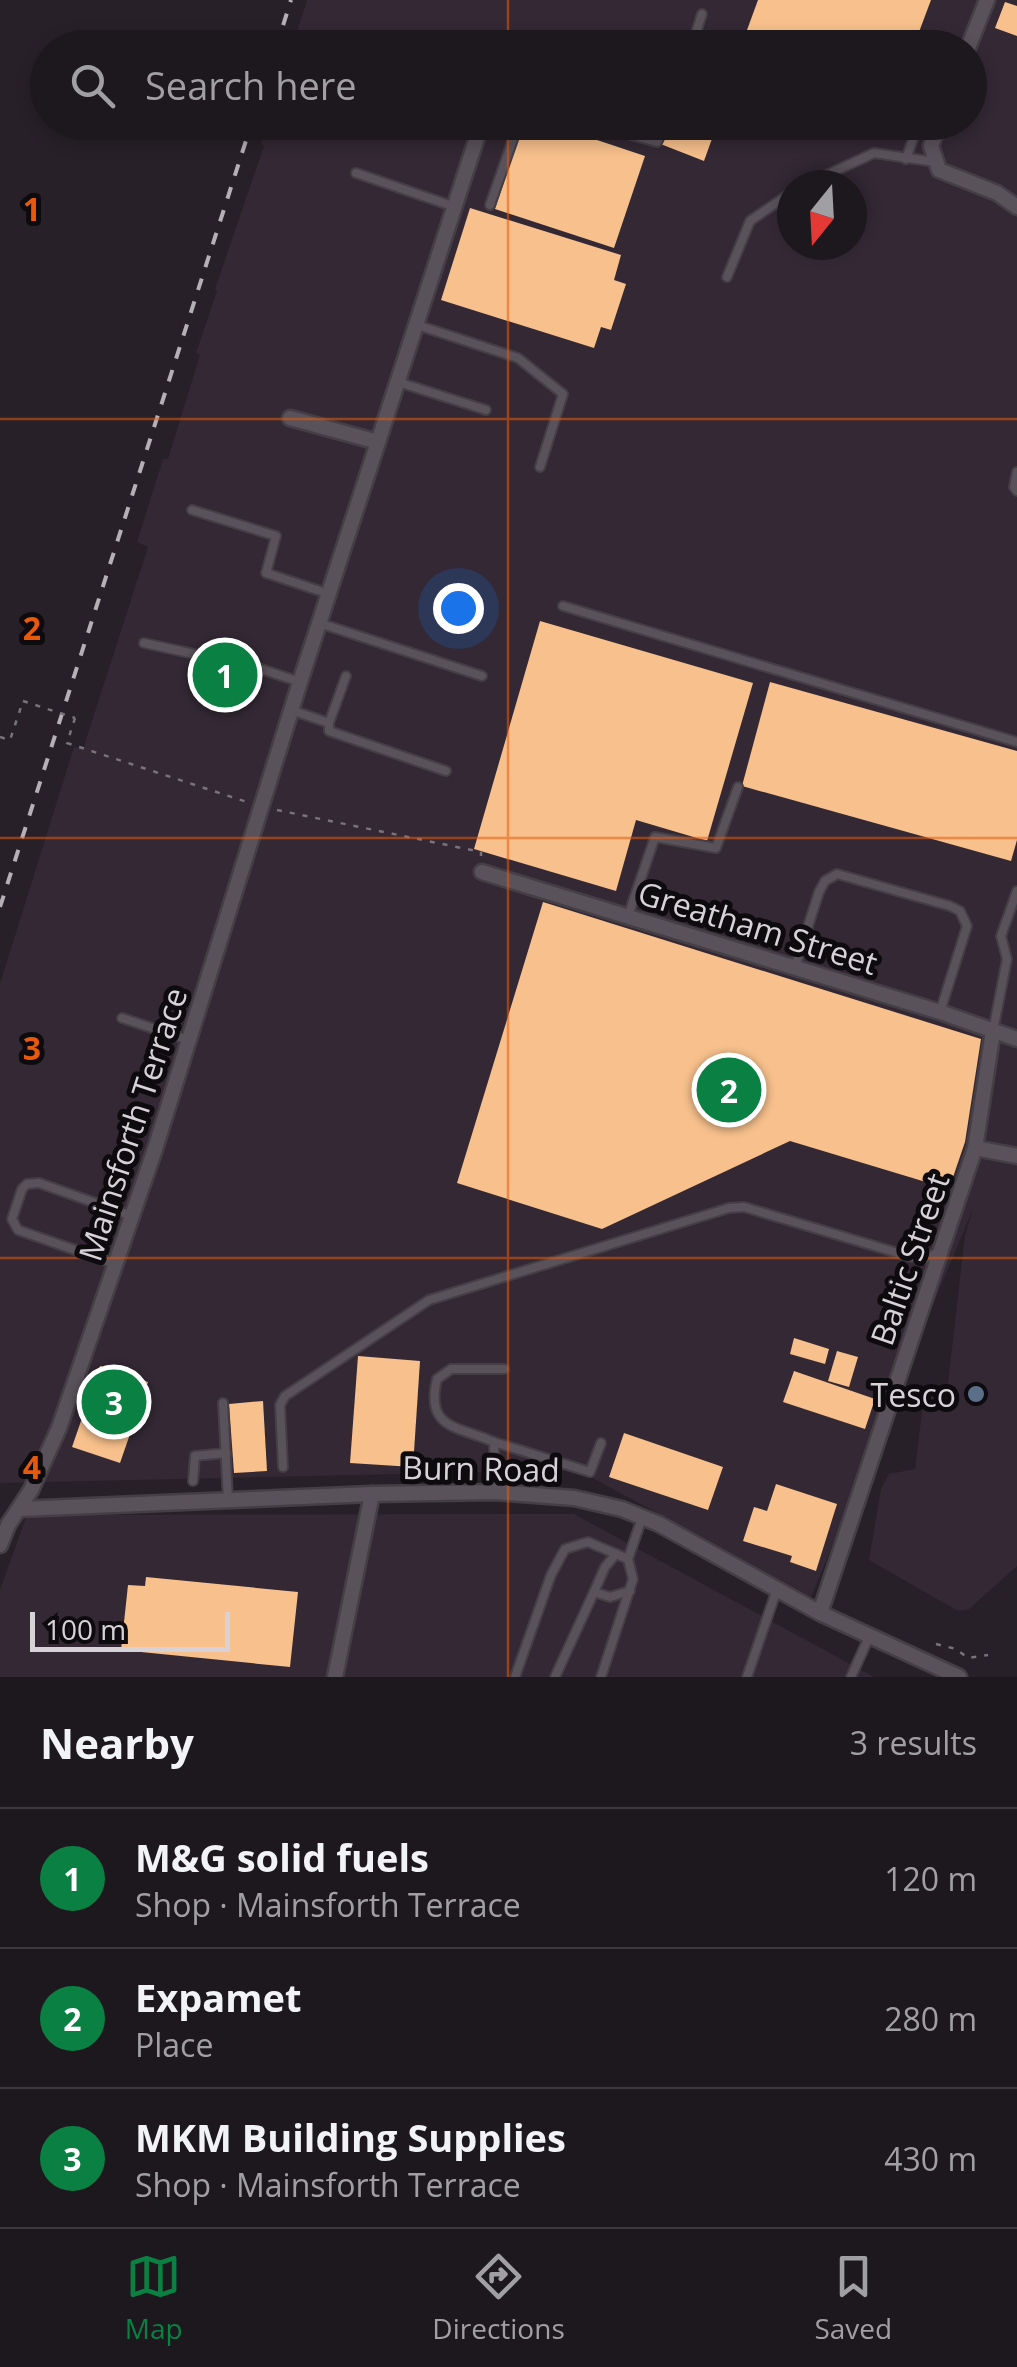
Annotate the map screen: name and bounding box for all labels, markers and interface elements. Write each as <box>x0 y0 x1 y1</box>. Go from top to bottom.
search box <box>30 30 987 140</box>
icon: search <box>65 58 120 113</box>
text: Search here <box>145 59 357 111</box>
north arrow <box>777 170 867 260</box>
text: 1 <box>23 187 41 230</box>
your location <box>433 583 484 634</box>
text: 2 <box>23 606 41 649</box>
pin: 1 <box>192 638 258 712</box>
street label: Greatham Street <box>633 870 883 984</box>
street label: Mainsforth Terrace <box>68 982 196 1266</box>
text: 3 <box>23 1026 41 1069</box>
pin: 2 <box>696 1052 762 1128</box>
street label: Baltic Street <box>860 1167 958 1351</box>
pin: 3 <box>82 1364 146 1440</box>
place label: Tesco <box>871 1373 956 1416</box>
marker: Tesco <box>965 1383 987 1405</box>
text: 4 <box>23 1445 41 1488</box>
street label: Burn Road <box>402 1445 560 1491</box>
scale bar <box>30 1607 230 1652</box>
text: 100 m <box>45 1610 126 1648</box>
text: Nearby <box>40 1714 194 1771</box>
text: 3 results <box>850 1721 977 1764</box>
text: M&G solid fuels <box>135 1831 429 1883</box>
text: 1 <box>63 1857 82 1900</box>
text: 120 m <box>884 1857 977 1900</box>
text: Shop · Mainsforth Terrace <box>135 1883 521 1926</box>
text: Expamet <box>135 1971 302 2023</box>
text: 2 <box>63 1997 82 2040</box>
text: 280 m <box>884 1997 977 2040</box>
text: Place <box>135 2023 213 2066</box>
text: MKM Building Supplies <box>135 2111 566 2163</box>
text: 3 <box>63 2137 82 2180</box>
text: 430 m <box>884 2137 977 2180</box>
text: Shop · Mainsforth Terrace <box>135 2163 521 2206</box>
tab: Map <box>125 2249 183 2347</box>
tab: Directions <box>432 2249 565 2347</box>
tab: Saved <box>814 2249 892 2347</box>

